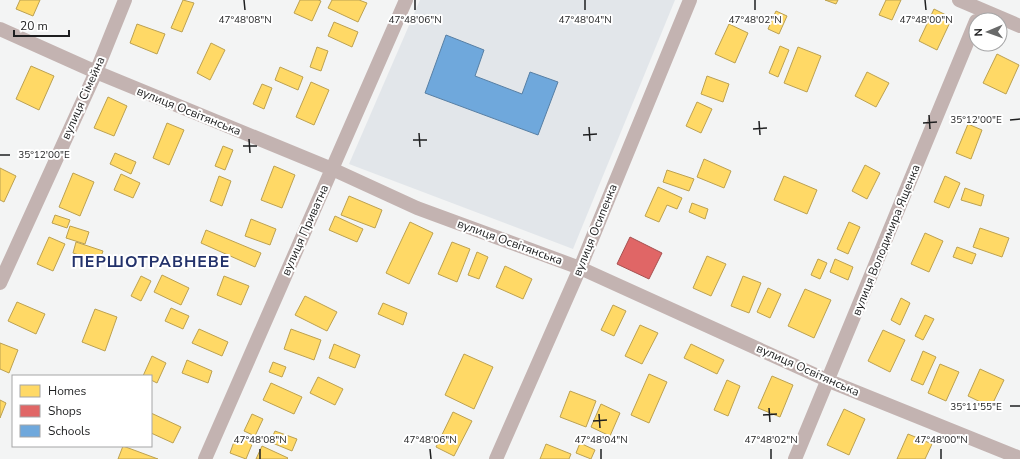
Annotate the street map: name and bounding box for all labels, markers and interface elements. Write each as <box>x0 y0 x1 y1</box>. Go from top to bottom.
scale bar <box>14 12 69 38</box>
north arrow <box>968 12 1008 52</box>
text: 47°48'08"N <box>218 13 272 27</box>
text: 47°48'06"N <box>388 13 442 27</box>
text: 47°48'04"N <box>558 13 612 27</box>
text: 47°48'02"N <box>728 13 782 27</box>
text: 47°48'00"N <box>899 13 953 27</box>
text: 20 m <box>20 18 48 34</box>
text: N <box>971 28 986 37</box>
street label: вулиця Сімейна <box>58 54 108 142</box>
street label: вулиця Освітянська <box>134 83 244 139</box>
text: 35°12'00"E <box>950 113 1002 127</box>
text: 35°12'00"E <box>18 148 70 162</box>
street label: вулиця Володимира Ященка <box>848 162 924 318</box>
street label: вулиця Осипенка <box>569 181 621 279</box>
street label: вулиця Приватна <box>278 182 332 278</box>
street label: вулиця Освітянська <box>455 215 565 269</box>
district label: ПЕРШОТРАВНЕВЕ <box>72 251 230 273</box>
street label: вулиця Освітянська <box>754 340 862 400</box>
legend <box>12 375 152 447</box>
text: Homes <box>48 383 86 399</box>
text: 35°11'55"E <box>950 400 1002 414</box>
text: Shops <box>48 403 82 419</box>
text: Schools <box>48 423 91 439</box>
text: 47°48'08"N <box>233 433 287 447</box>
text: 47°48'06"N <box>403 433 457 447</box>
text: 47°48'04"N <box>574 433 628 447</box>
text: 47°48'02"N <box>744 433 798 447</box>
text: 47°48'00"N <box>914 433 968 447</box>

